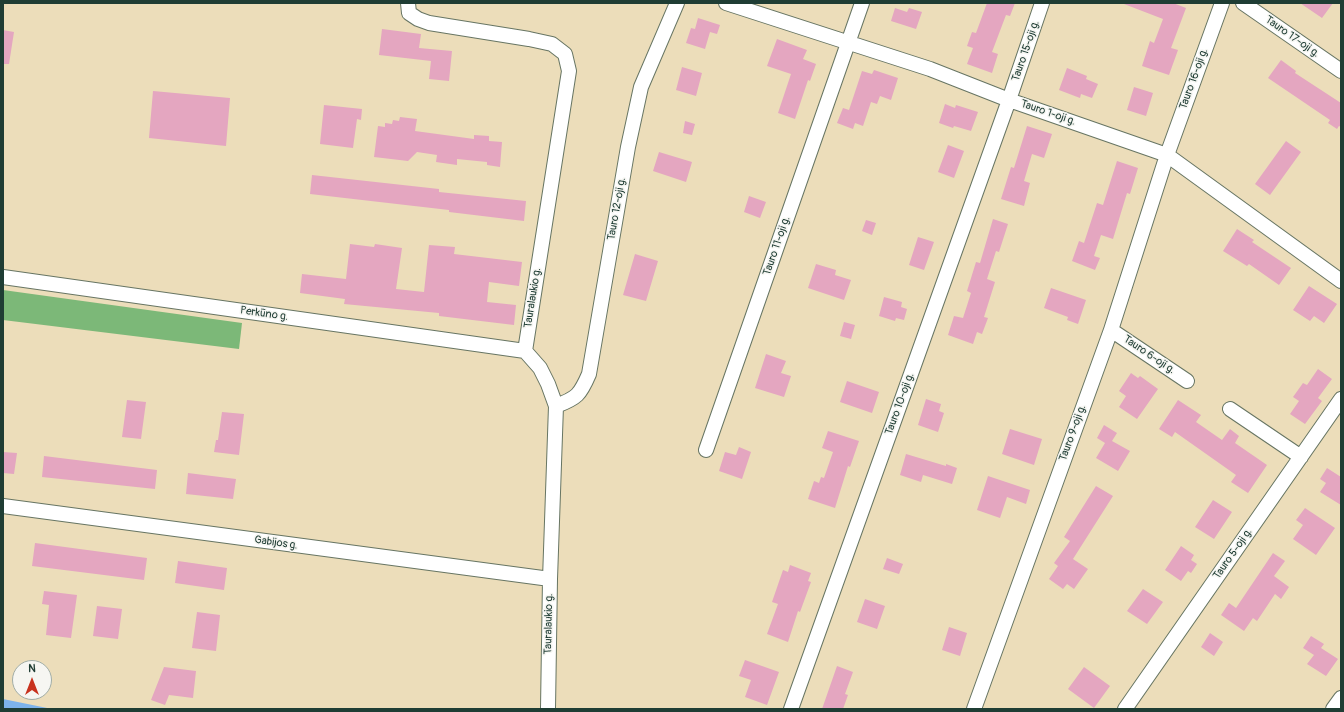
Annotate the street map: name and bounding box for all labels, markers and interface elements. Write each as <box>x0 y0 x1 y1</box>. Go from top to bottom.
street label: Tauro 17-oji g. <box>1262 13 1322 61</box>
street label: Tauro 15-oji g. <box>1009 19 1043 83</box>
street label: Tauro 16-oji g. <box>1177 47 1211 111</box>
street label: Tauro 1-oji g. <box>1019 97 1077 129</box>
street label: Tauro 12-oji g. <box>605 176 629 242</box>
street label: Tauro 11-oji g. <box>761 215 793 277</box>
street label: Tauralaukio g. <box>522 267 544 329</box>
street label: Perkūno g. <box>239 304 289 324</box>
street label: Tauro 6-oji g. <box>1121 333 1177 377</box>
street label: Tauro 10-oji g. <box>883 371 917 437</box>
street label: Tauro 9-oji g. <box>1057 403 1089 463</box>
street label: Tauro 5-oji g. <box>1211 526 1255 582</box>
street label: Gabijos g. <box>253 533 299 553</box>
street label: Tauralaukio g. <box>542 594 556 654</box>
north arrow <box>12 660 52 700</box>
text: N <box>28 662 36 675</box>

